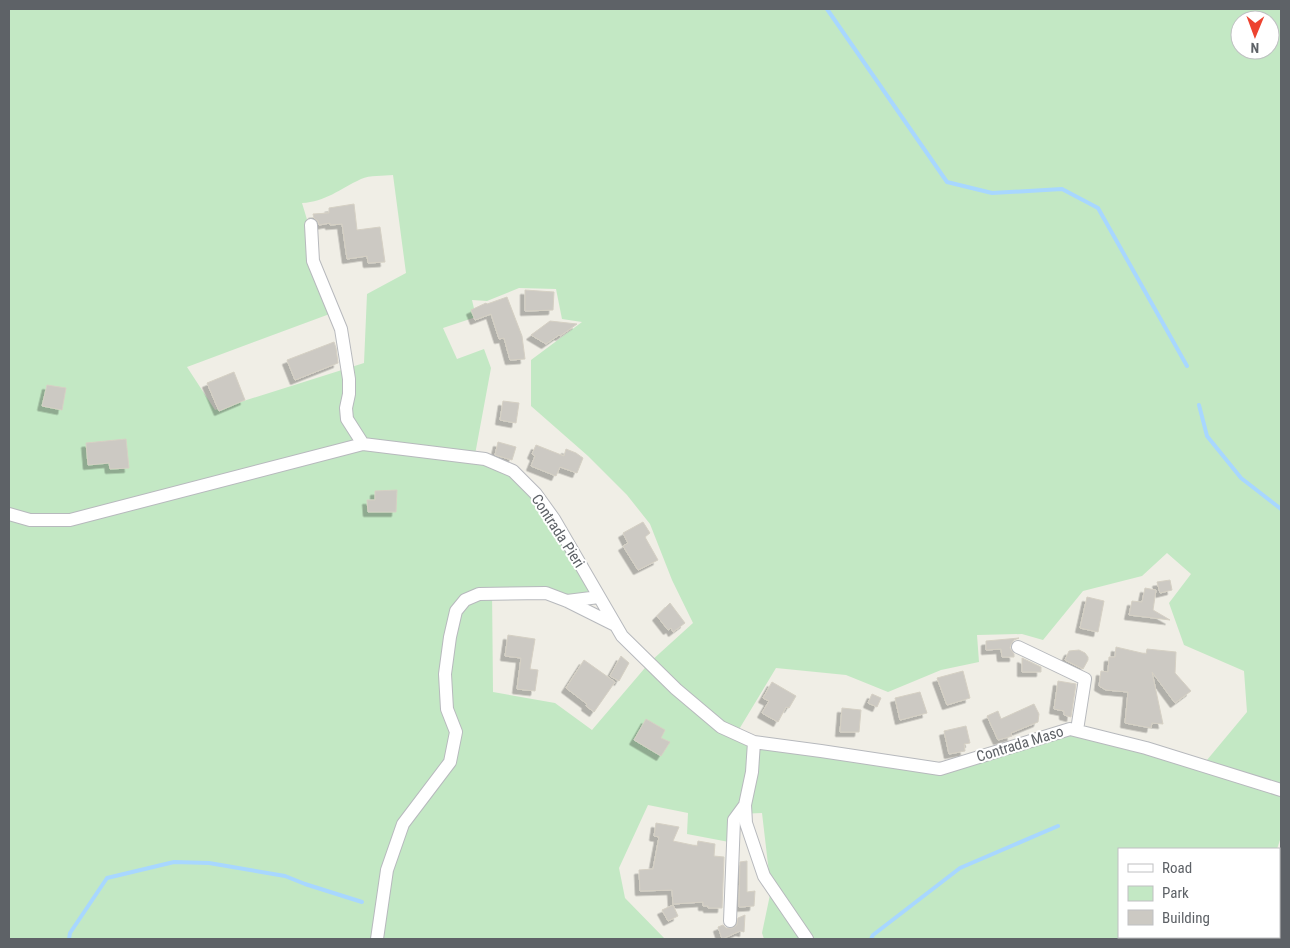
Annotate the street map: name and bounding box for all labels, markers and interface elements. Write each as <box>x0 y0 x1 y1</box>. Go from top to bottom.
north arrow <box>1230 10 1280 60</box>
text: N <box>1250 40 1259 56</box>
street label: Contrada Pieri <box>528 491 588 571</box>
street label: Contrada Maso <box>974 722 1066 766</box>
legend <box>1118 848 1280 938</box>
text: Road <box>1162 859 1192 877</box>
text: Park <box>1162 884 1189 902</box>
text: Building <box>1162 909 1210 927</box>

